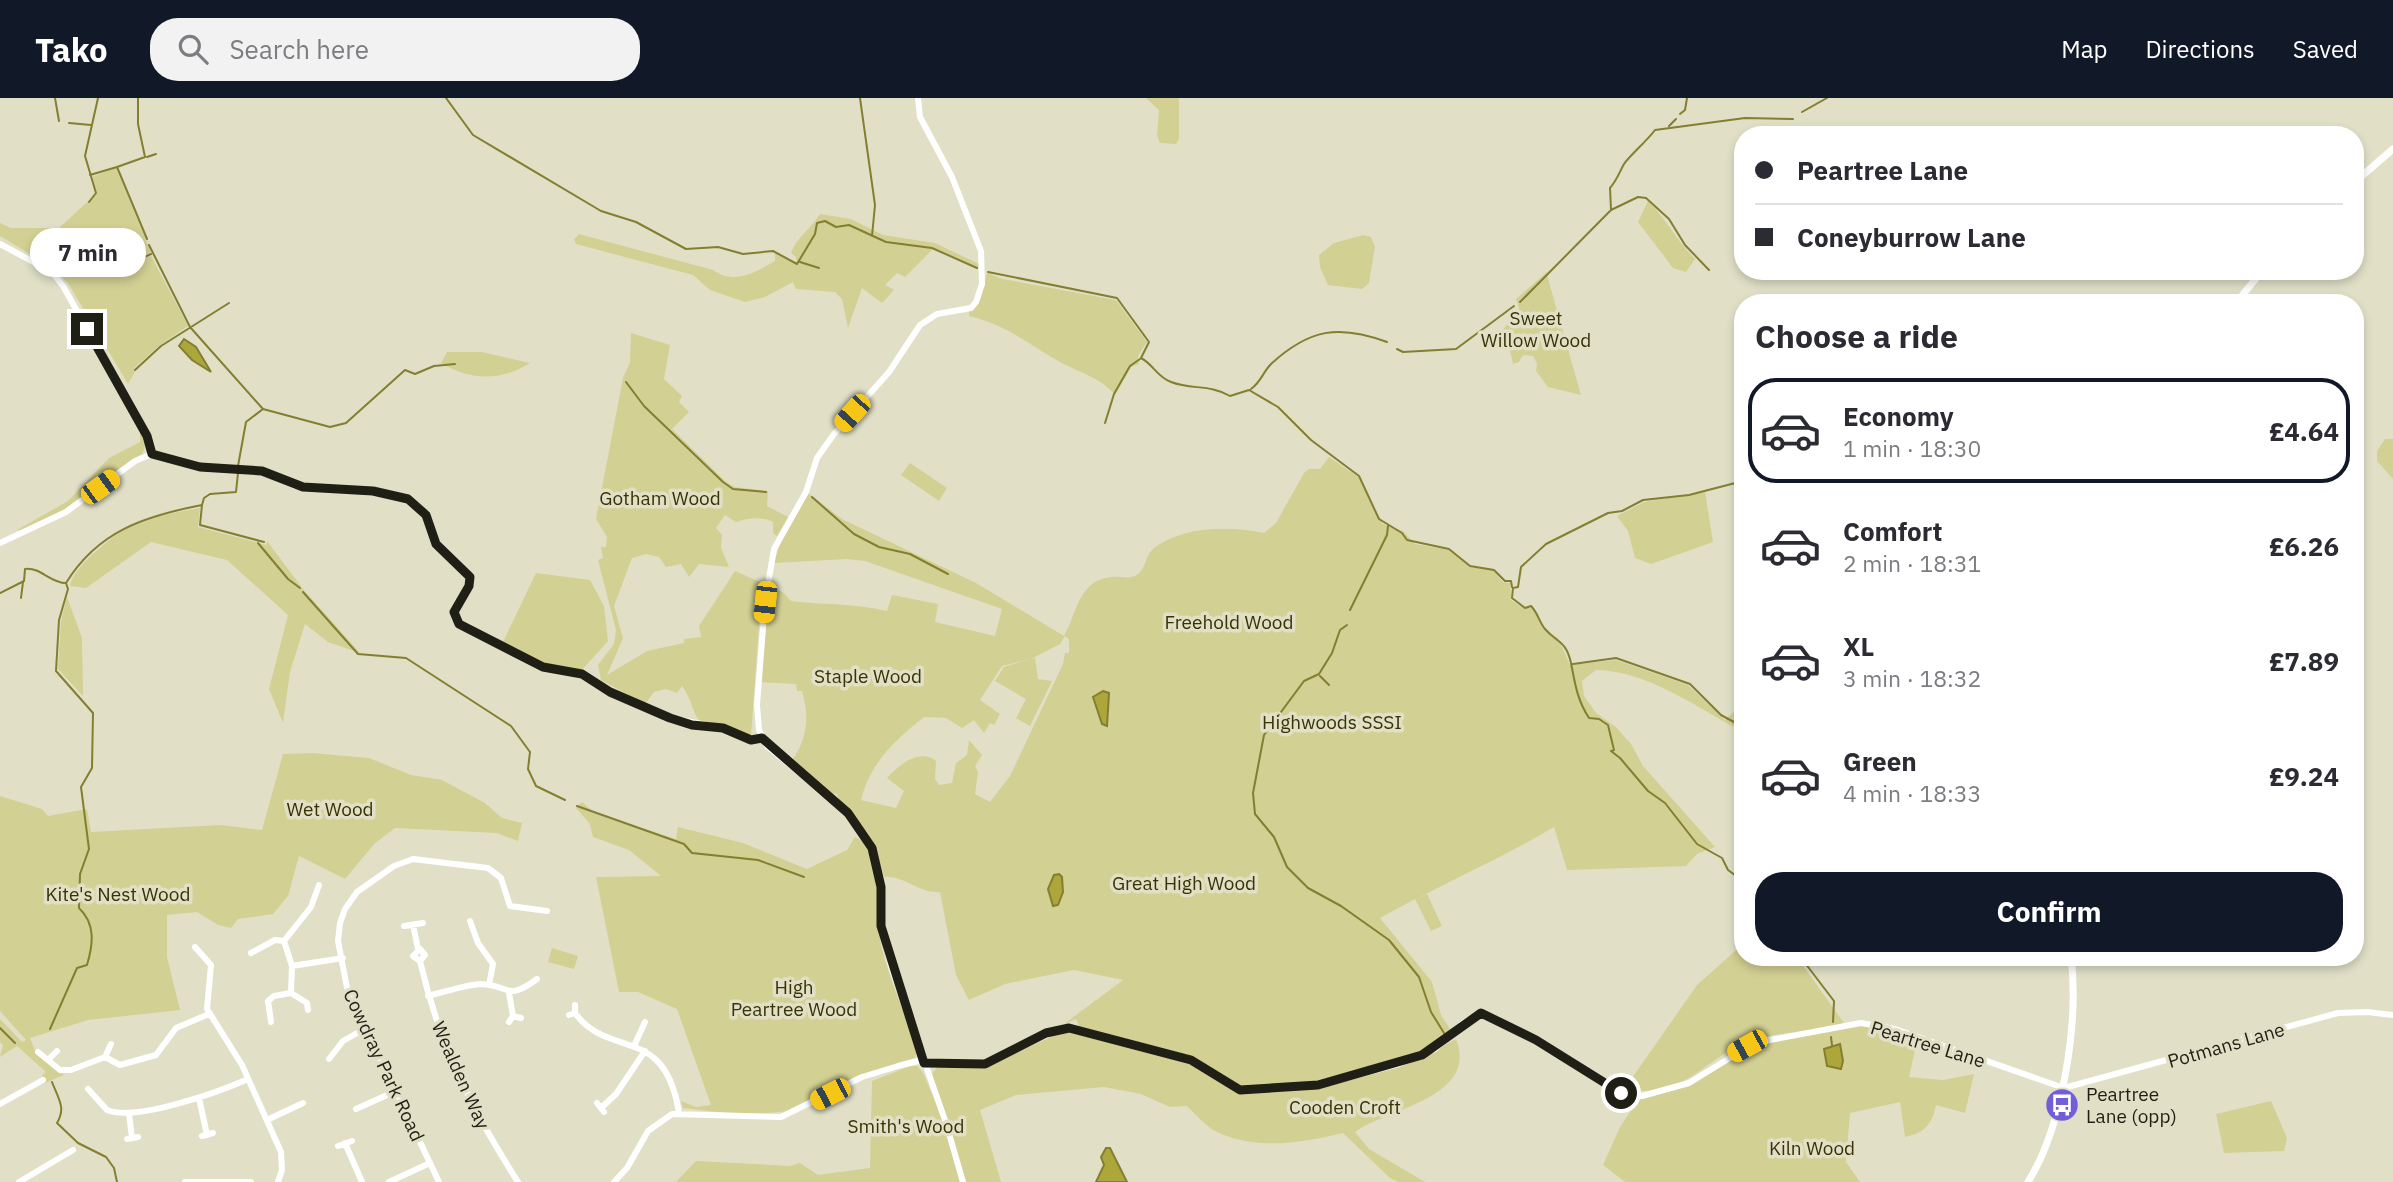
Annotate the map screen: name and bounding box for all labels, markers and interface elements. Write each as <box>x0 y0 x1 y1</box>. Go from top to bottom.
search box <box>150 18 640 81</box>
text: Tako <box>35 28 108 71</box>
icon: search <box>174 30 212 68</box>
text: Search here <box>230 32 369 66</box>
text: Map <box>2061 33 2107 65</box>
text: Directions <box>2145 33 2255 65</box>
text: Saved <box>2293 33 2358 65</box>
text: Peartree Lane <box>1797 153 1968 187</box>
text: Coneyburrow Lane <box>1797 220 2026 254</box>
callout: 7 min <box>29 228 145 276</box>
text: 7 min <box>58 237 118 267</box>
park label: Sweet Willow Wood <box>1481 306 1591 352</box>
route end <box>71 313 103 345</box>
text: Choose a ride <box>1755 315 1958 357</box>
car <box>831 390 874 436</box>
icon: car <box>1759 399 1822 462</box>
text: Economy <box>1843 399 1954 433</box>
text: £4.64 <box>2269 414 2339 448</box>
text: 1 min · 18:30 <box>1843 433 1981 463</box>
car <box>77 466 124 508</box>
park label: Gotham Wood <box>599 486 721 510</box>
icon: car <box>1759 514 1822 577</box>
text: Comfort <box>1843 514 1942 548</box>
text: £6.26 <box>2269 529 2339 563</box>
text: 2 min · 18:31 <box>1843 548 1981 578</box>
car <box>753 580 778 624</box>
park label: Freehold Wood <box>1164 610 1294 634</box>
icon: car <box>1759 629 1822 692</box>
text: XL <box>1843 629 1874 663</box>
text: £7.89 <box>2269 644 2339 678</box>
text: 3 min · 18:32 <box>1843 663 1981 693</box>
park label: Staple Wood <box>814 664 922 688</box>
park label: Highwoods SSSI <box>1262 710 1402 734</box>
icon: car <box>1759 744 1822 807</box>
text: Green <box>1843 744 1917 778</box>
text: £9.24 <box>2269 759 2339 793</box>
text: 4 min · 18:33 <box>1843 778 1981 808</box>
park label: Wet Wood <box>286 797 374 821</box>
park label: Great High Wood <box>1112 871 1256 895</box>
button: Confirm <box>1755 872 2343 952</box>
park label: Kite's Nest Wood <box>46 882 190 906</box>
park label: High Peartree Wood <box>731 975 857 1021</box>
street label: Cowdray Park Road <box>338 985 430 1145</box>
street label: Peartree Lane <box>1868 1015 1988 1073</box>
street label: Wealden Way <box>427 1017 496 1133</box>
street label: Potmans Lane <box>2165 1017 2287 1073</box>
car <box>1724 1027 1771 1065</box>
car <box>807 1075 854 1113</box>
route start <box>1605 1077 1637 1109</box>
place label: Peartree Lane (opp) <box>2086 1082 2177 1128</box>
bus stop icon: Peartree Lane (opp) <box>2043 1086 2081 1124</box>
park label: Cooden Croft <box>1289 1095 1401 1119</box>
park label: Smith's Wood <box>848 1114 964 1138</box>
park label: Kiln Wood <box>1769 1136 1855 1160</box>

